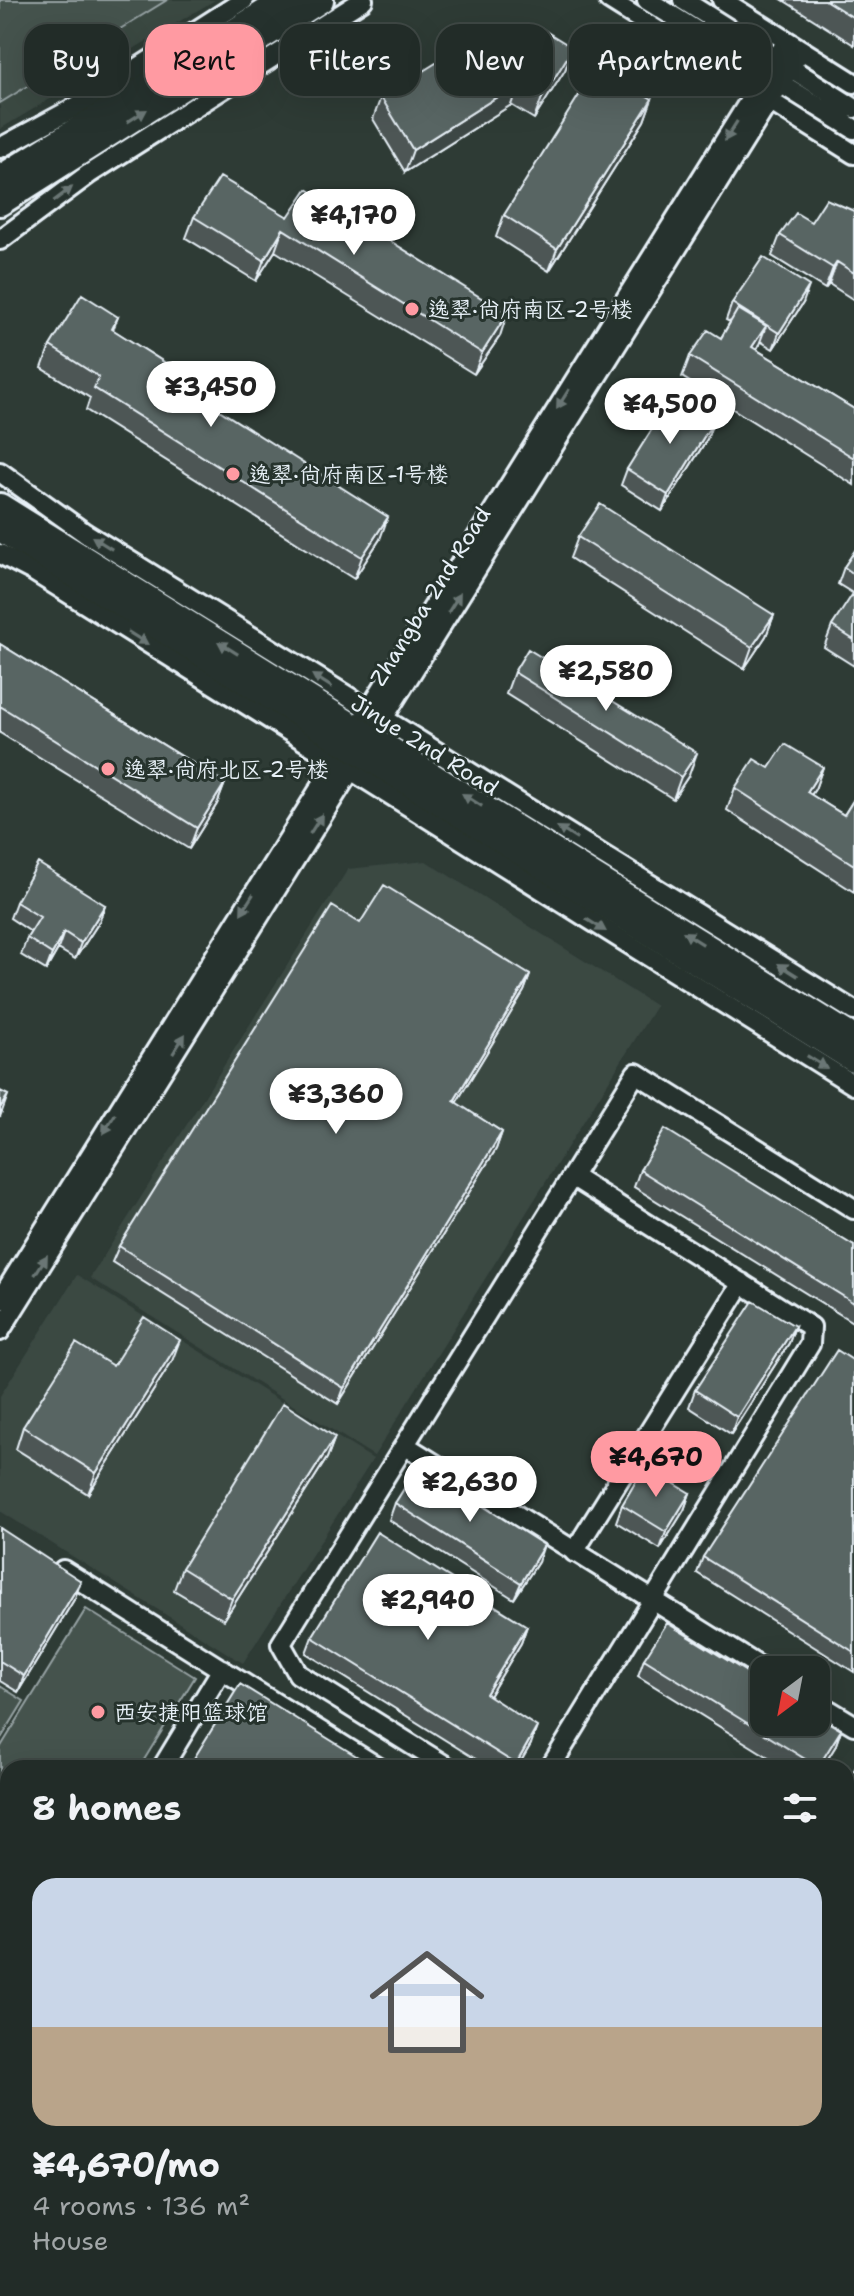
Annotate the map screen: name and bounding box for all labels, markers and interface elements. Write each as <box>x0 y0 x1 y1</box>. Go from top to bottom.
chip: Buy <box>24 24 129 96</box>
chip: Rent <box>145 24 264 96</box>
chip: Filters <box>280 24 420 96</box>
chip: New <box>436 24 553 96</box>
chip: Apartment <box>569 24 771 96</box>
one-way arrow <box>126 109 148 123</box>
one-way arrow <box>724 120 738 142</box>
one-way arrow <box>52 186 73 202</box>
pin: ¥4,170 <box>289 189 419 257</box>
text: ¥4,170 <box>310 197 398 232</box>
place label: 逸翠·尚府南区-2号楼 <box>428 295 633 324</box>
marker: 逸翠·尚府南区-2号楼 <box>403 300 421 318</box>
pin: ¥3,450 <box>146 361 276 429</box>
text: ¥3,450 <box>165 369 257 404</box>
pin: ¥4,500 <box>605 378 735 446</box>
text: ¥4,500 <box>623 386 717 421</box>
one-way arrow <box>557 388 571 410</box>
place label: 逸翠·尚府南区-1号楼 <box>249 460 449 489</box>
marker: 逸翠·尚府南区-1号楼 <box>224 465 242 483</box>
street label: Zhangba 2nd Road <box>364 501 497 691</box>
one-way arrow <box>91 537 113 551</box>
one-way arrow <box>447 592 461 614</box>
one-way arrow <box>128 631 149 646</box>
one-way arrow <box>217 641 239 655</box>
pin: ¥2,580 <box>541 645 671 713</box>
text: ¥2,580 <box>558 653 654 688</box>
one-way arrow <box>312 673 333 688</box>
street label: Jinye 2nd Road <box>345 688 504 803</box>
place label: 逸翠·尚府北区-2号楼 <box>124 755 329 784</box>
marker: 逸翠·尚府北区-2号楼 <box>99 760 117 778</box>
one-way arrow <box>461 793 483 807</box>
one-way arrow <box>309 813 324 834</box>
one-way arrow <box>556 826 578 840</box>
one-way arrow <box>240 893 254 915</box>
one-way arrow <box>585 917 607 931</box>
one-way arrow <box>682 931 704 945</box>
one-way arrow <box>777 964 799 978</box>
one-way arrow <box>171 1033 185 1055</box>
one-way arrow <box>806 1055 828 1069</box>
pin: ¥3,360 <box>271 1068 401 1136</box>
text: ¥3,360 <box>288 1076 384 1111</box>
one-way arrow <box>102 1114 117 1135</box>
one-way arrow <box>34 1254 48 1276</box>
pin: ¥4,670 <box>591 1431 721 1499</box>
text: ¥4,670 <box>609 1439 703 1474</box>
pin: ¥2,630 <box>405 1456 535 1524</box>
text: ¥2,630 <box>422 1464 518 1499</box>
pin: ¥2,940 <box>363 1574 493 1642</box>
text: ¥2,940 <box>381 1582 475 1617</box>
north arrow <box>750 1656 830 1736</box>
map controls <box>750 1656 830 1736</box>
place label: 西安捷阳篮球馆 <box>114 1698 268 1727</box>
marker: 西安捷阳篮球馆 <box>89 1703 107 1721</box>
text: 8 homes <box>32 1785 181 1831</box>
icon: filters <box>778 1786 822 1830</box>
icon: home <box>355 1930 499 2074</box>
text: ¥4,670/mo <box>32 2142 220 2188</box>
text: 4 rooms · 136 m² <box>32 2188 250 2223</box>
text: House <box>32 2223 108 2258</box>

